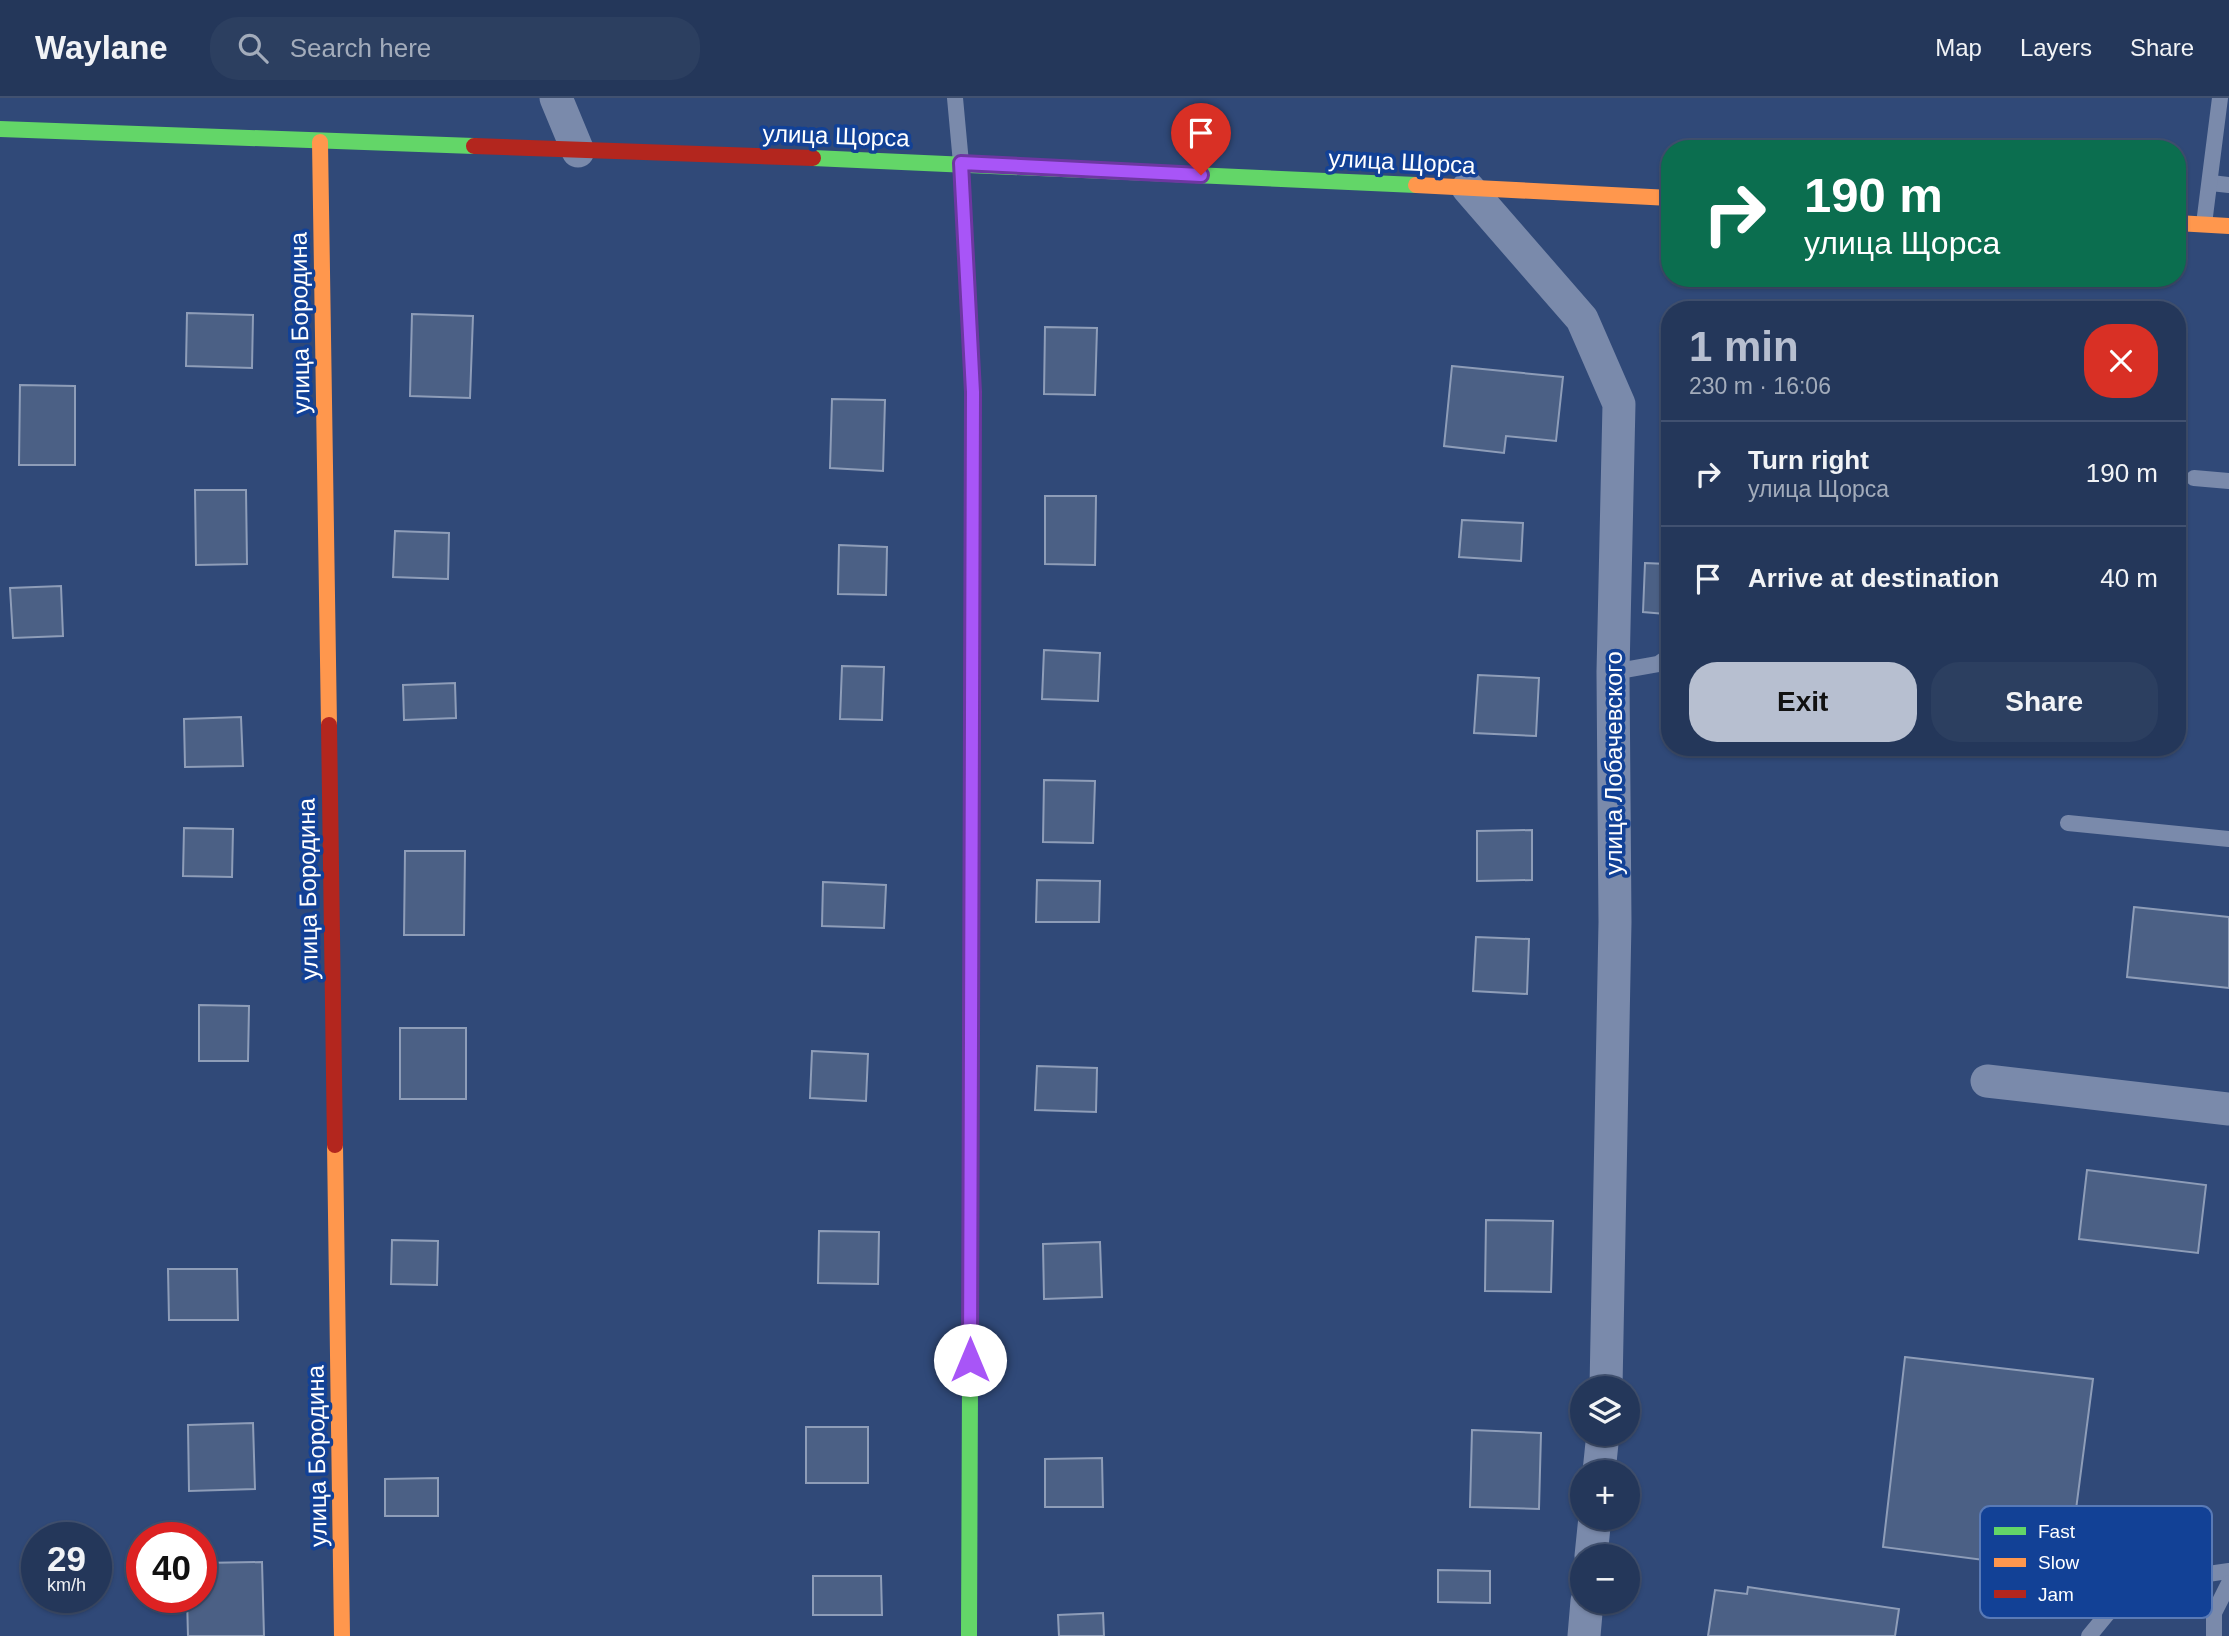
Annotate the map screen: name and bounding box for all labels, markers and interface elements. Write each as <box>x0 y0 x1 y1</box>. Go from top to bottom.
search box <box>210 17 700 80</box>
text: Waylane <box>35 29 168 66</box>
icon: search <box>234 29 272 67</box>
text: Search here <box>290 33 431 63</box>
text: Map <box>1935 34 1982 61</box>
text: Layers <box>2020 34 2092 61</box>
text: Share <box>2130 34 2194 61</box>
pin <box>1171 103 1231 175</box>
icon: arrive <box>1182 114 1220 152</box>
street label: улица Щорса <box>762 119 911 152</box>
street label: улица Щорса <box>1328 144 1477 179</box>
icon: right <box>1689 168 1780 259</box>
text: 190 m <box>1804 168 1943 222</box>
text: улица Щорса <box>1804 225 2000 261</box>
street label: улица Бородина <box>284 231 315 414</box>
text: 1 min <box>1689 323 1799 370</box>
button: close <box>2084 324 2158 398</box>
text: 230 m · 16:06 <box>1689 373 1831 399</box>
text: Turn right <box>1748 445 1869 475</box>
icon: right <box>1689 455 1727 493</box>
text: 190 m <box>2086 458 2158 488</box>
text: улица Щорса <box>1748 476 1889 502</box>
icon: arrive <box>1689 560 1727 598</box>
text: Arrive at destination <box>1748 563 1999 593</box>
text: 40 m <box>2100 563 2158 593</box>
street label: улица Лобачевского <box>1600 651 1627 875</box>
button: Exit <box>1689 662 1917 742</box>
button: Share <box>1931 662 2158 742</box>
street label: улица Бородина <box>292 797 323 980</box>
position arrow <box>933 1323 1007 1397</box>
street label: улица Бородина <box>301 1364 332 1547</box>
map controls <box>1570 1376 1640 1614</box>
button: layers <box>1570 1376 1640 1446</box>
button: + <box>1570 1460 1640 1530</box>
legend <box>1980 1506 2212 1618</box>
text: Fast <box>2038 1521 2076 1542</box>
speed limit sign: 40 <box>126 1522 217 1613</box>
text: 29 <box>47 1539 86 1578</box>
button: − <box>1570 1544 1640 1614</box>
text: Slow <box>2038 1552 2079 1573</box>
text: km/h <box>47 1575 86 1595</box>
text: Jam <box>2038 1584 2074 1605</box>

